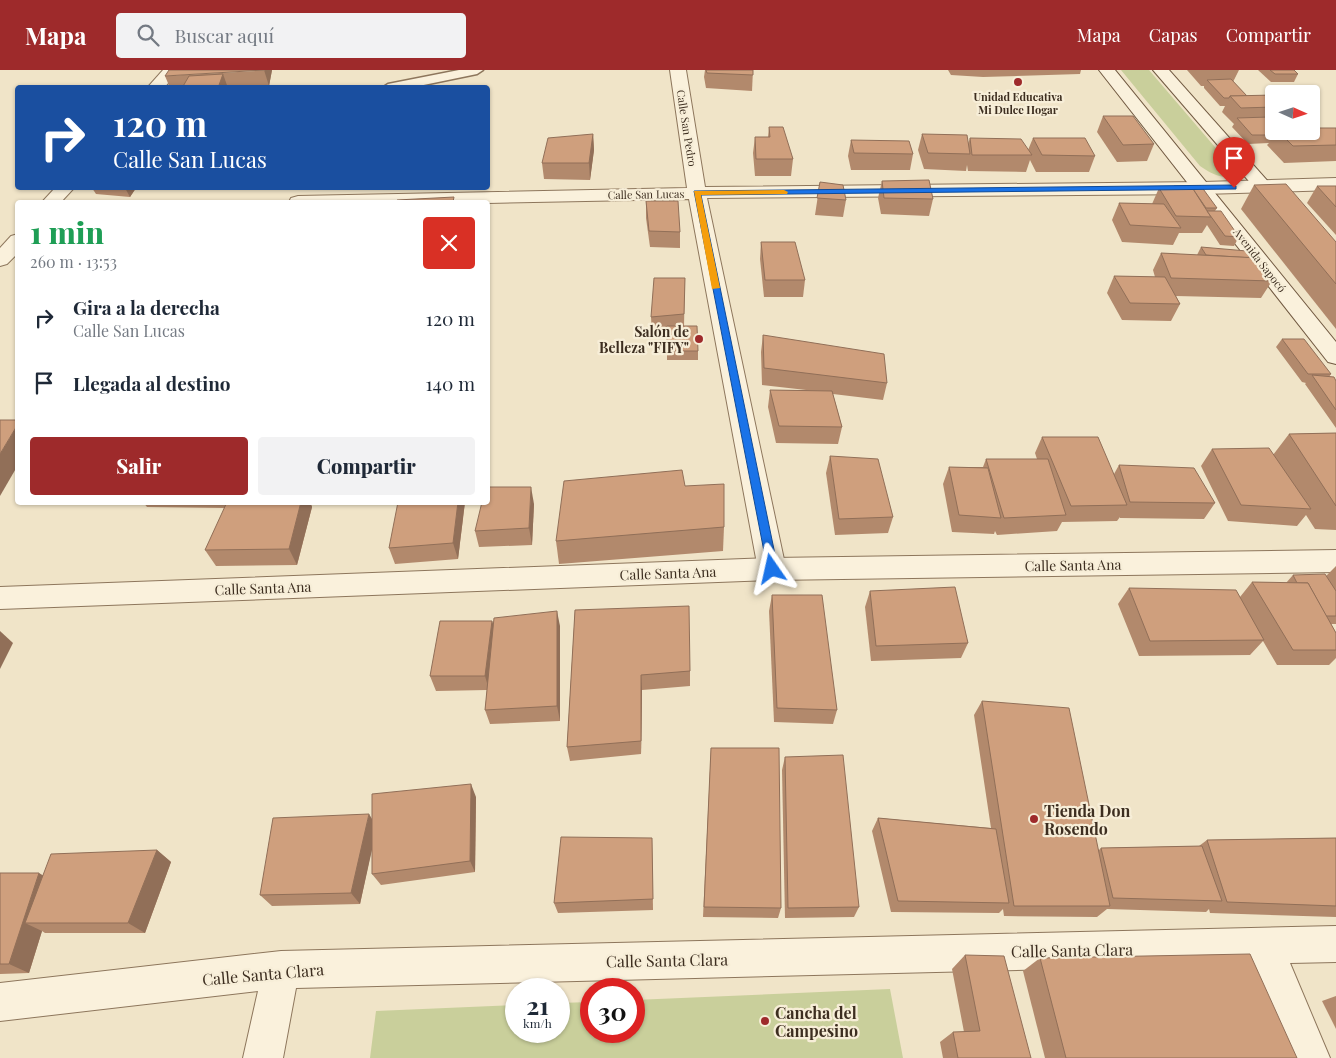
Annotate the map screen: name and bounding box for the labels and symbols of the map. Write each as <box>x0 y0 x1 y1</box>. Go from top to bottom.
marker: Unidad Educativa Mi Dulce Hogar <box>1012 76 1024 88</box>
north arrow <box>1265 85 1320 140</box>
street label: Calle San Pedro <box>674 89 700 167</box>
place label: Unidad Educativa Mi Dulce Hogar <box>974 89 1063 117</box>
pin <box>1213 137 1255 188</box>
street label: Calle San Lucas <box>607 186 685 202</box>
street label: Avenida Sapocó <box>1230 224 1290 295</box>
place label: Salón de Belleza "FIFY" <box>599 322 689 357</box>
marker: Salón de Belleza "FIFY" <box>693 333 705 345</box>
position arrow <box>745 542 797 594</box>
street label: Calle Santa Ana <box>1024 555 1122 575</box>
street label: Calle Santa Ana <box>619 562 717 584</box>
street label: Calle Santa Ana <box>214 577 312 599</box>
place label: Tienda Don Rosendo <box>1044 800 1130 839</box>
marker: Tienda Don Rosendo <box>1028 813 1040 825</box>
street label: Calle Santa Clara <box>1011 938 1133 962</box>
street label: Calle Santa Clara <box>606 948 728 972</box>
street label: Calle Santa Clara <box>201 958 325 990</box>
speed limit sign: 30 <box>580 978 645 1043</box>
place label: Cancha del Campesino <box>775 1002 858 1041</box>
marker: Cancha del Campesino <box>759 1015 771 1027</box>

